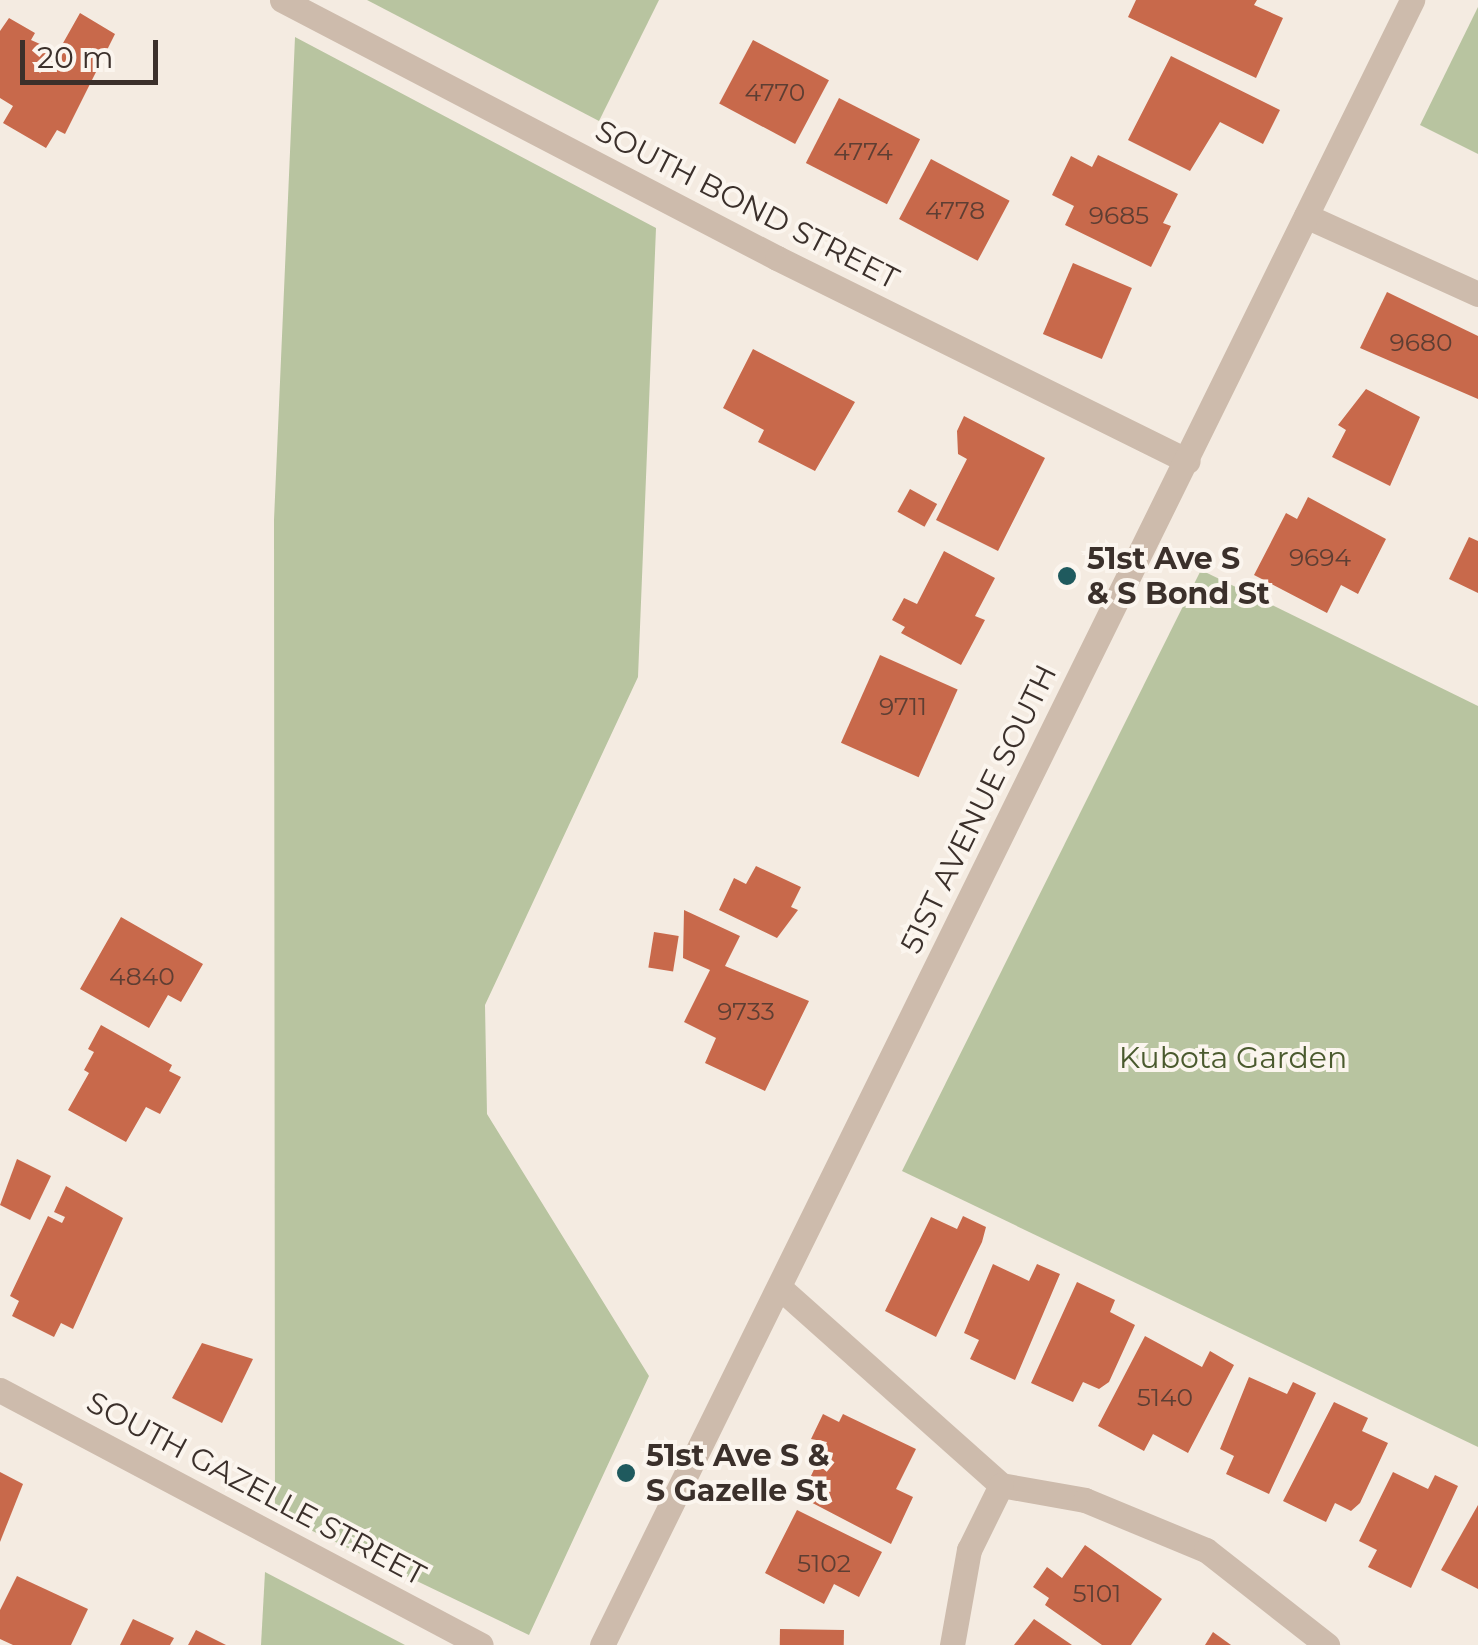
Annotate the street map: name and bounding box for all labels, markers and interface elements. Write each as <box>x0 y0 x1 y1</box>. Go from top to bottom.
scale bar <box>25 20 162 82</box>
text: 20 m <box>37 39 114 76</box>
house number: 4770 <box>745 77 805 107</box>
street label: SOUTH BOND STREET <box>589 113 905 297</box>
house number: 4774 <box>833 136 893 166</box>
house number: 4778 <box>925 195 985 225</box>
house number: 9685 <box>1089 200 1149 230</box>
house number: 9680 <box>1390 327 1452 357</box>
place label: 51st Ave S & S Bond St <box>1087 541 1270 612</box>
house number: 9694 <box>1289 542 1351 572</box>
marker: 51st Ave S & S Bond St <box>1056 565 1078 587</box>
street label: 51ST AVENUE SOUTH <box>893 659 1065 959</box>
house number: 9711 <box>879 691 927 721</box>
house number: 4840 <box>109 961 175 991</box>
house number: 9733 <box>717 996 775 1026</box>
park label: Kubota Garden <box>1119 1040 1347 1076</box>
house number: 5140 <box>1137 1382 1193 1412</box>
street label: SOUTH GAZELLE STREET <box>80 1384 432 1594</box>
place label: 51st Ave S & S Gazelle St <box>646 1438 830 1508</box>
marker: 51st Ave S & S Gazelle St <box>615 1462 637 1484</box>
house number: 5102 <box>797 1548 851 1578</box>
house number: 5101 <box>1073 1578 1121 1608</box>

